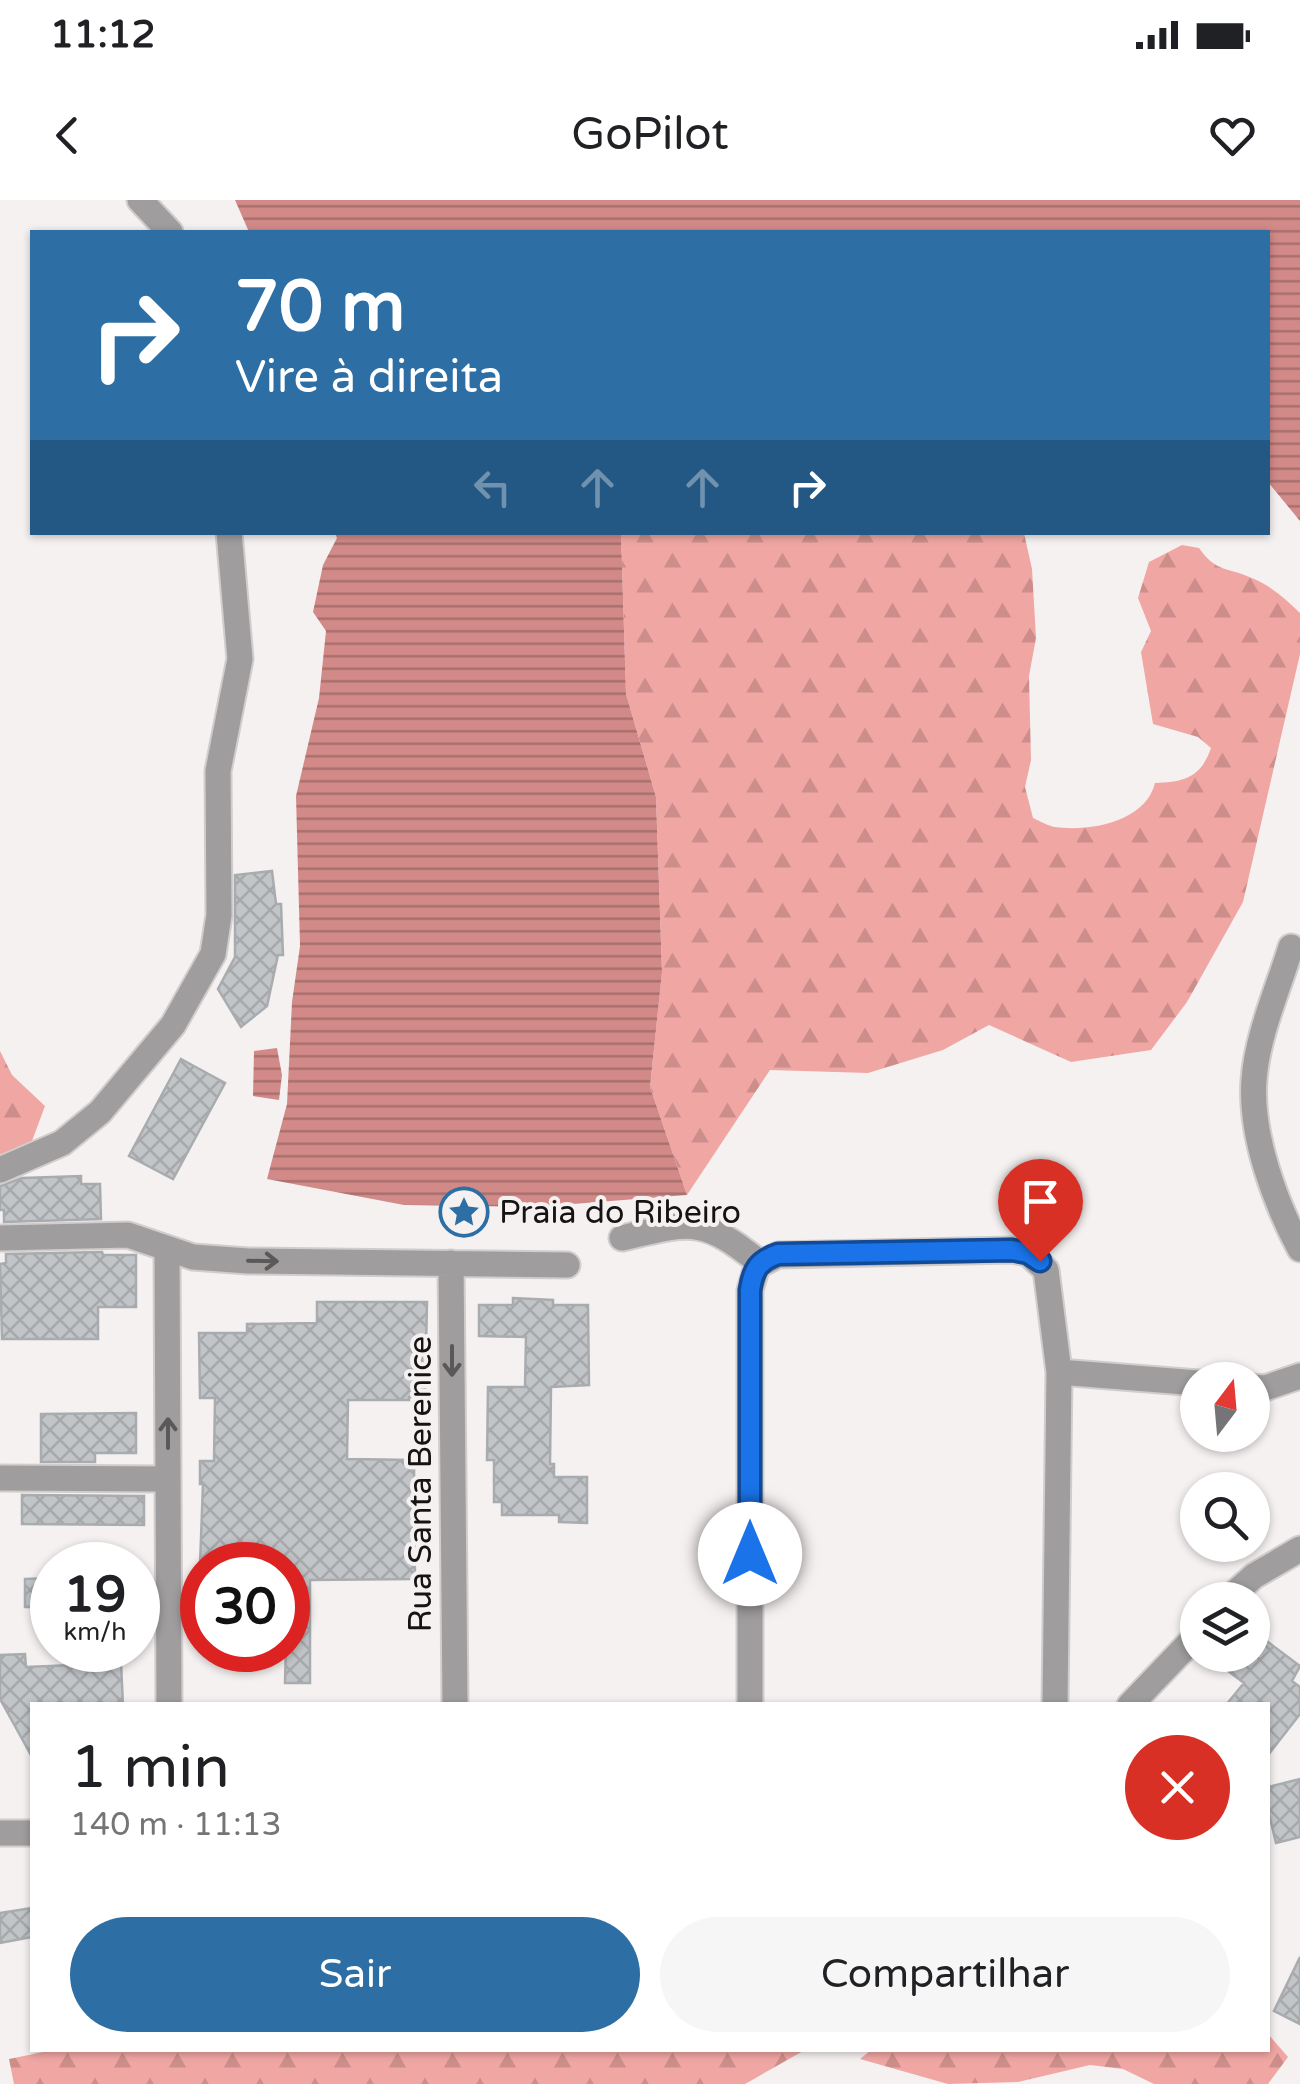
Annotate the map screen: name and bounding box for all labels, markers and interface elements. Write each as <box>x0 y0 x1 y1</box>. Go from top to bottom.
text: 11:12 <box>50 12 155 58</box>
icon: back <box>40 108 95 163</box>
text: GoPilot <box>571 108 729 162</box>
icon: heart <box>1205 108 1260 163</box>
text: 70 m <box>235 266 405 350</box>
icon: right <box>70 270 200 400</box>
text: Vire à direita <box>235 351 503 405</box>
icon: left <box>465 460 520 515</box>
icon: ahead <box>570 460 625 515</box>
icon: ahead <box>675 460 730 515</box>
icon: right <box>780 460 835 515</box>
pin <box>998 1159 1083 1262</box>
icon: arrive <box>1013 1174 1068 1229</box>
place icon: Praia do Ribeiro <box>438 1186 490 1238</box>
place label: Praia do Ribeiro <box>499 1194 741 1232</box>
one-way arrow <box>246 1252 279 1270</box>
street label: Rua Santa Berenice <box>402 1336 440 1632</box>
one-way arrow <box>442 1344 462 1376</box>
north arrow <box>1180 1362 1270 1452</box>
map controls <box>1180 1362 1270 1672</box>
one-way arrow <box>158 1417 178 1450</box>
button: search <box>1180 1472 1270 1562</box>
position arrow <box>698 1502 802 1606</box>
speed limit sign: 30 <box>180 1542 310 1672</box>
text: 19 <box>64 1565 126 1625</box>
button: layers <box>1180 1582 1270 1672</box>
text: km/h <box>64 1617 126 1647</box>
text: 1 min <box>70 1732 230 1804</box>
button: close <box>1125 1735 1230 1840</box>
text: 140 m · 11:13 <box>70 1806 282 1844</box>
button: Sair <box>70 1917 640 2032</box>
button: Compartilhar <box>660 1917 1230 2032</box>

